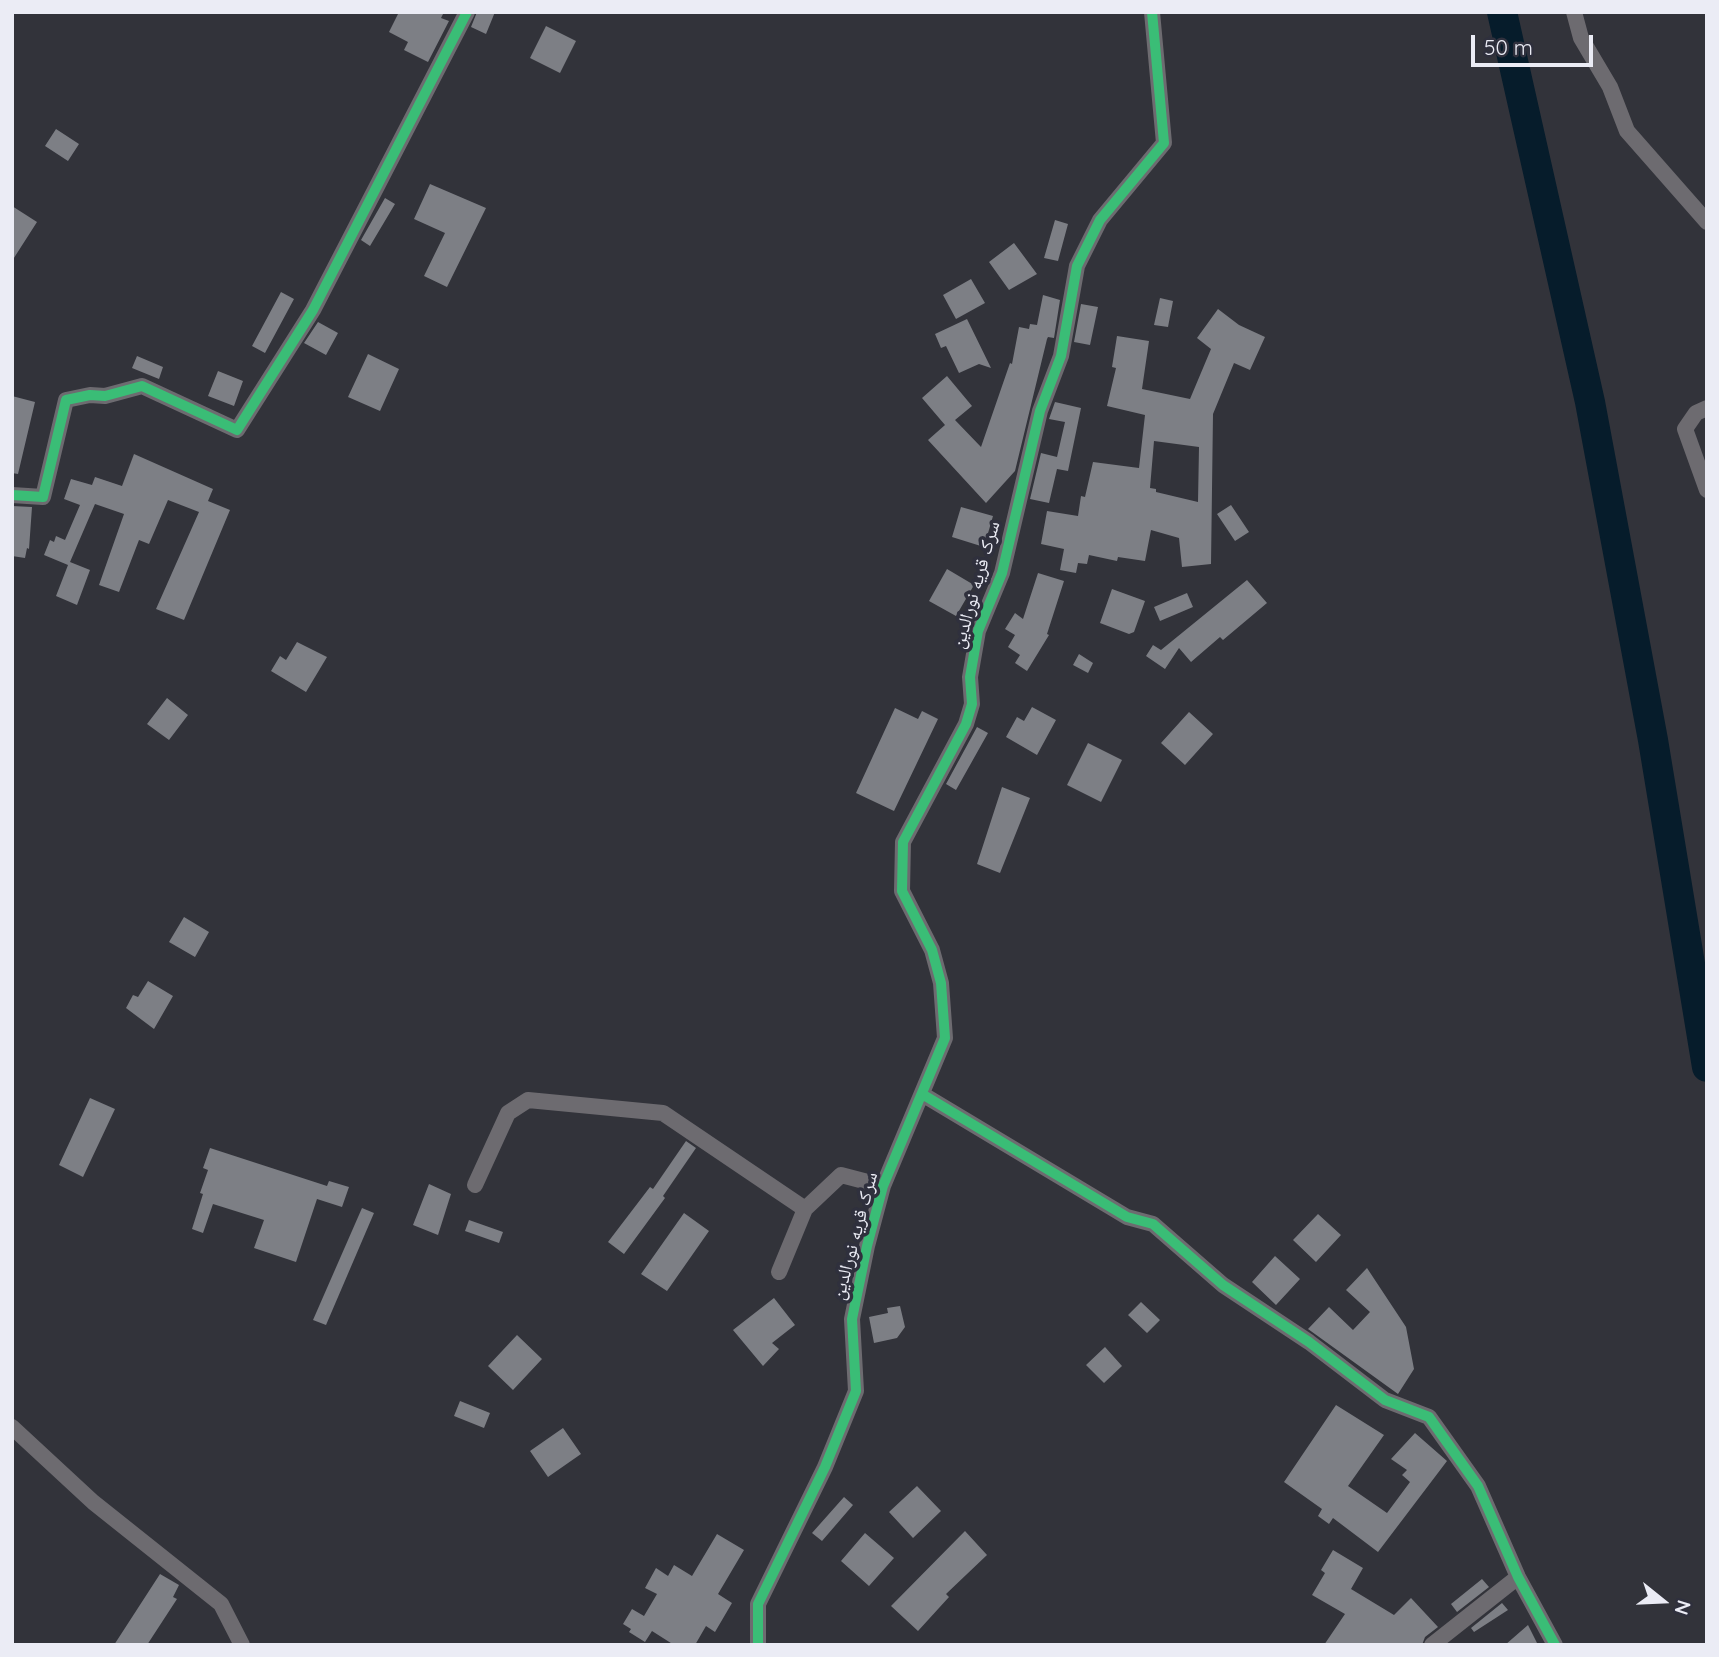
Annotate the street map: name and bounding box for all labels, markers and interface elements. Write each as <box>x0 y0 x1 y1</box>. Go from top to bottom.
scale bar <box>1474 21 1596 65</box>
text: 50 m <box>1484 34 1533 60</box>
street label: سرک قریه نورالدین <box>947 519 1005 651</box>
street label: سرک قریه نورالدین <box>827 1169 883 1303</box>
north arrow <box>1628 1566 1698 1636</box>
text: N <box>1669 1597 1697 1618</box>

